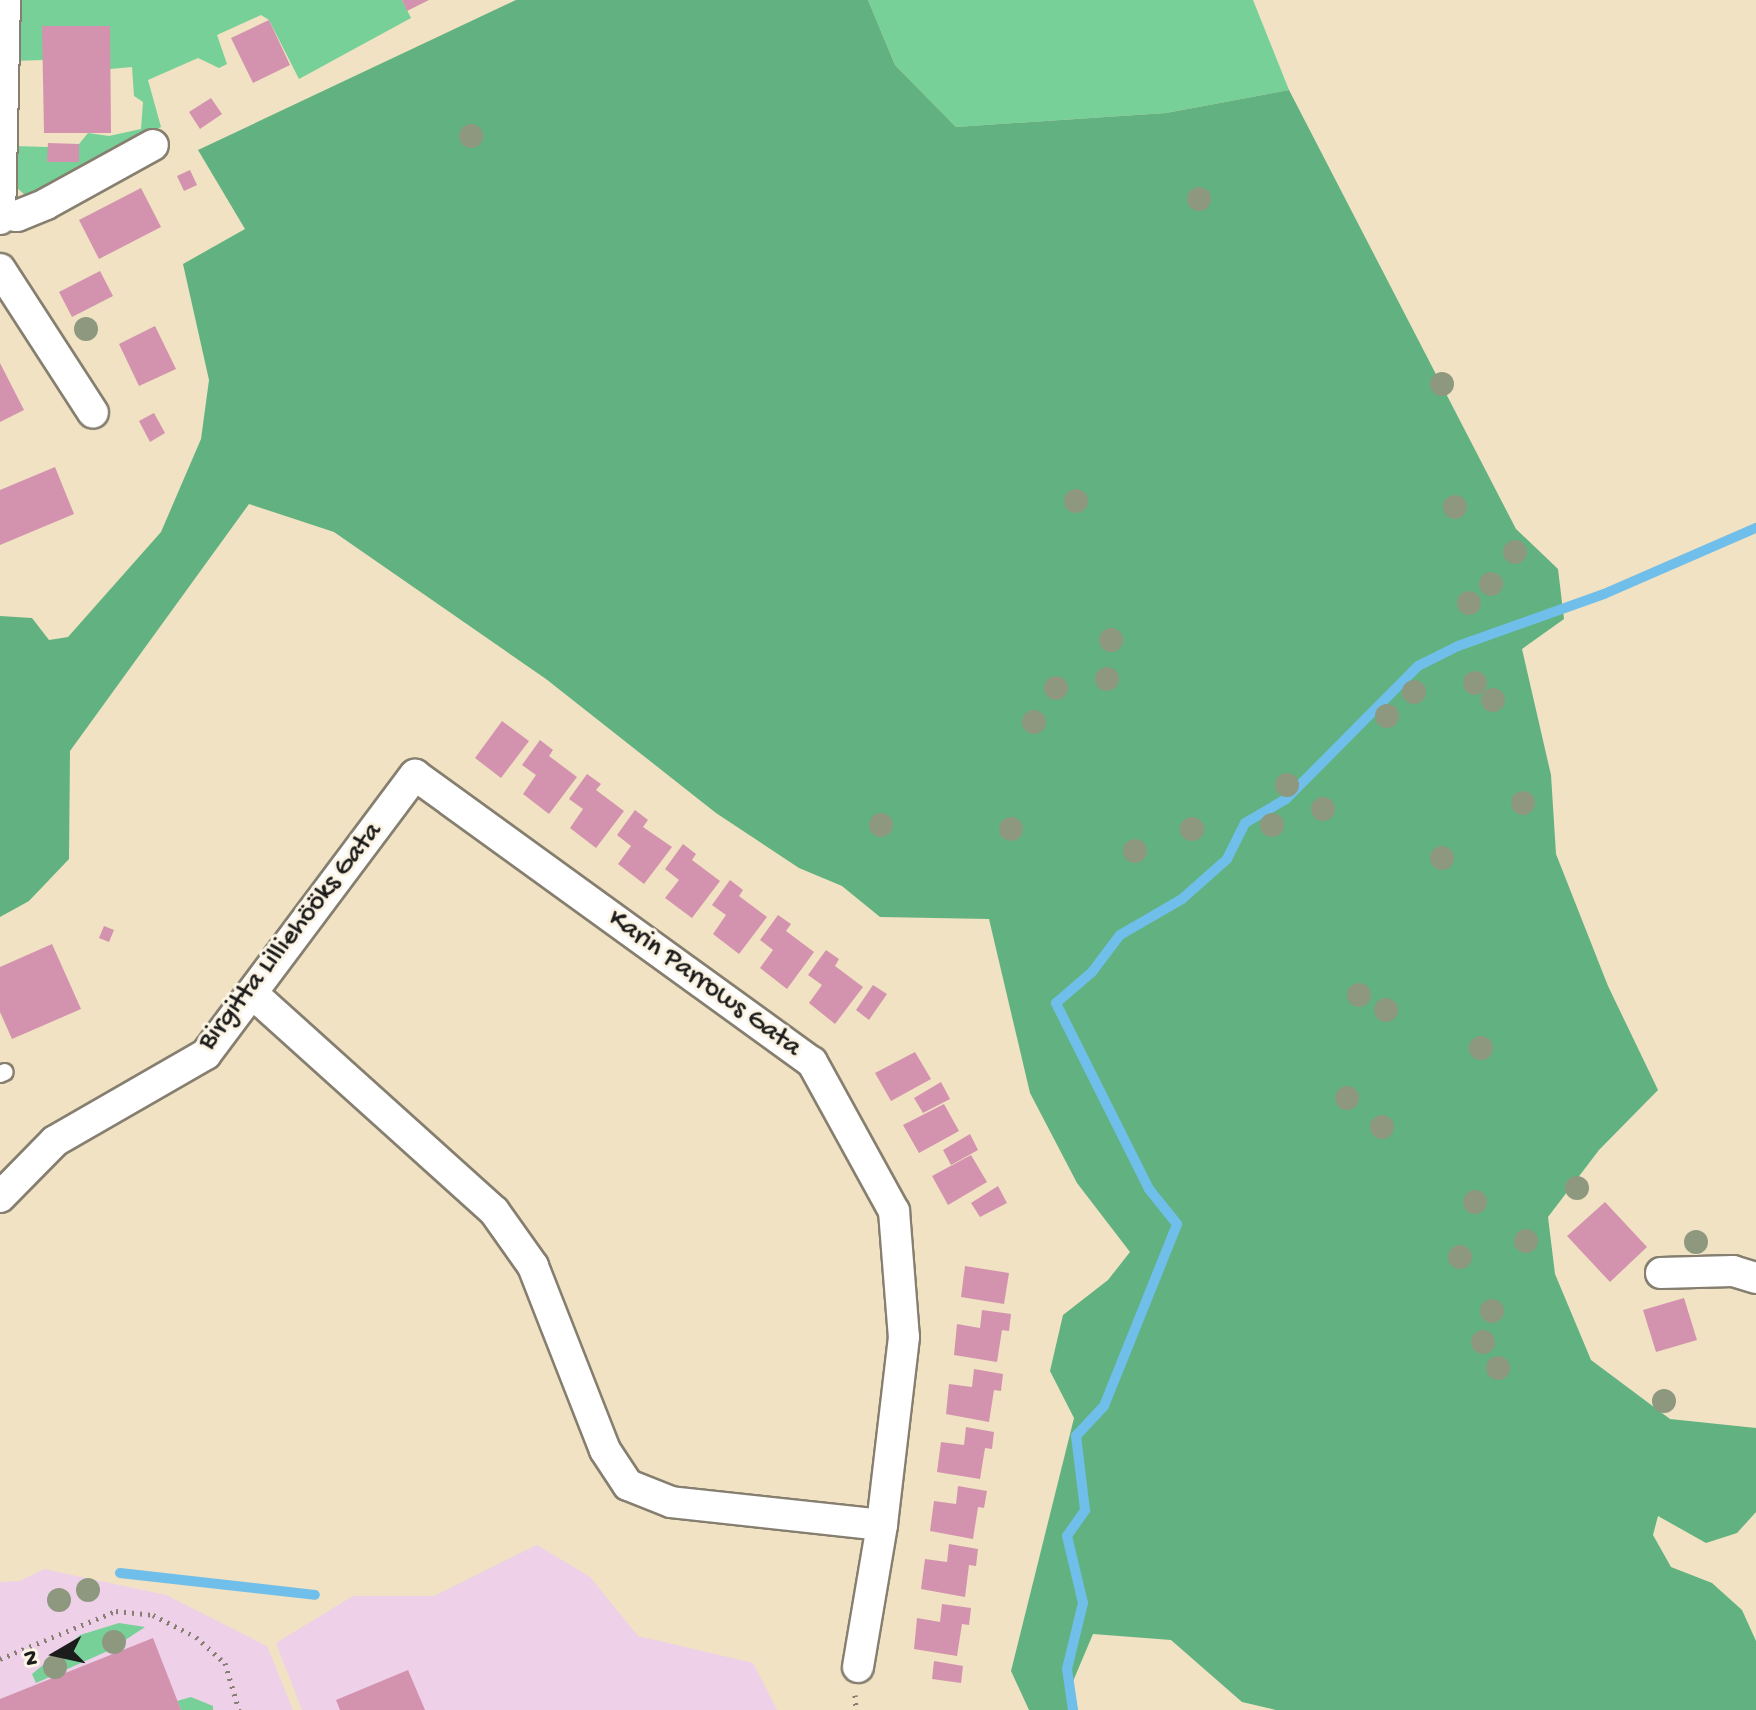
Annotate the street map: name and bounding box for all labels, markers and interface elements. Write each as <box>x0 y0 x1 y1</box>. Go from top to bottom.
street label: Birgitta Lilliehööks Gata <box>192 816 390 1058</box>
street label: Karin Parrows Gata <box>601 903 807 1065</box>
north arrow <box>16 1614 96 1694</box>
text: N <box>18 1649 46 1667</box>

